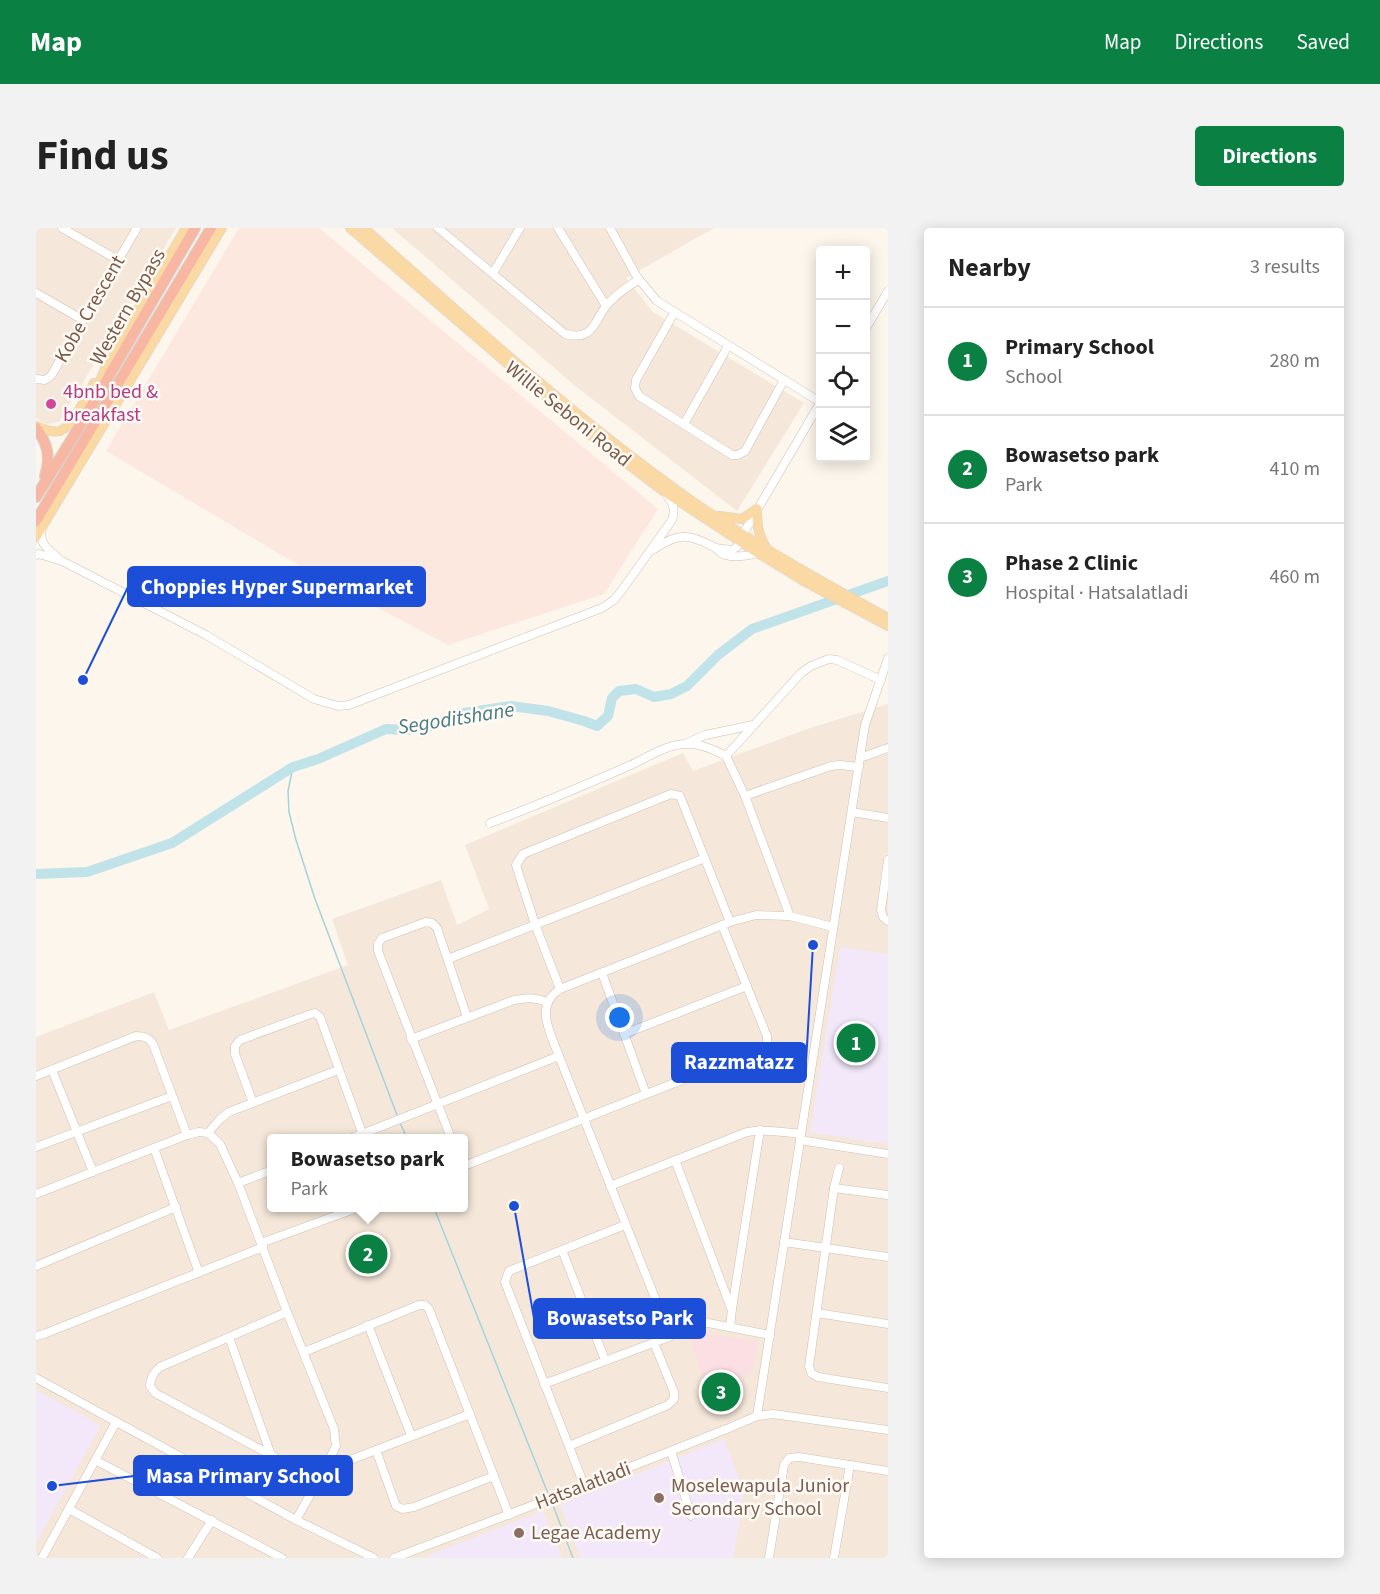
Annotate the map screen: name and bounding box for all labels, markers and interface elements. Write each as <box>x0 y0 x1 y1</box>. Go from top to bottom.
text: Map <box>30 22 82 62</box>
text: Map <box>1104 27 1142 57</box>
text: Directions <box>1175 27 1263 57</box>
text: Saved <box>1296 27 1350 57</box>
text: Find us <box>36 126 169 186</box>
button: Directions <box>1195 126 1344 186</box>
street label: Western Bypass <box>83 244 173 370</box>
map controls <box>816 246 870 462</box>
button: + <box>816 246 870 300</box>
text: Nearby <box>948 249 1031 286</box>
street label: Kobe Crescent <box>48 250 132 368</box>
text: 3 results <box>1250 253 1320 281</box>
button: − <box>816 300 870 354</box>
text: Primary School <box>1005 331 1154 363</box>
text: 1 <box>962 347 973 375</box>
text: 280 m <box>1270 347 1320 375</box>
street label: Willie Seboni Road <box>499 354 637 474</box>
button: locate <box>816 354 870 408</box>
text: School <box>1005 363 1062 391</box>
place label: 4bnb bed & breakfast <box>63 378 158 429</box>
marker: 4bnb bed & breakfast <box>44 397 58 411</box>
button: layers <box>816 408 870 462</box>
text: Bowasetso park <box>1005 439 1159 471</box>
text: 2 <box>962 455 973 483</box>
text: 410 m <box>1270 455 1320 483</box>
text: Park <box>1005 471 1042 499</box>
text: Phase 2 Clinic <box>1005 547 1138 579</box>
text: 3 <box>962 563 973 591</box>
text: 460 m <box>1270 563 1320 591</box>
callout: Choppies Hyper Supermarket <box>128 567 425 606</box>
text: Choppies Hyper Supermarket <box>141 572 413 602</box>
text: Hospital · Hatsalatladi <box>1005 579 1188 607</box>
water label: Segoditshane <box>396 694 516 742</box>
your location <box>605 1003 634 1032</box>
pin: 1 <box>836 1020 876 1066</box>
callout: Razzmatazz <box>672 1043 806 1082</box>
text: Razzmatazz <box>684 1047 794 1077</box>
popup <box>267 1134 468 1212</box>
text: Bowasetso park <box>290 1143 445 1175</box>
text: Park <box>290 1175 328 1203</box>
pin: 2 <box>348 1232 388 1276</box>
callout: Bowasetso Park <box>534 1299 705 1338</box>
text: Bowasetso Park <box>546 1303 694 1333</box>
pin: 3 <box>702 1370 740 1414</box>
street label: Hatsalatladi <box>531 1455 635 1517</box>
callout: Masa Primary School <box>134 1456 352 1495</box>
text: Masa Primary School <box>146 1461 340 1491</box>
place label: Moselewapula Junior Secondary School <box>671 1472 849 1523</box>
marker: Moselewapula Junior Secondary School <box>652 1491 666 1505</box>
place label: Legae Academy <box>531 1519 661 1547</box>
marker: Legae Academy <box>512 1526 526 1540</box>

